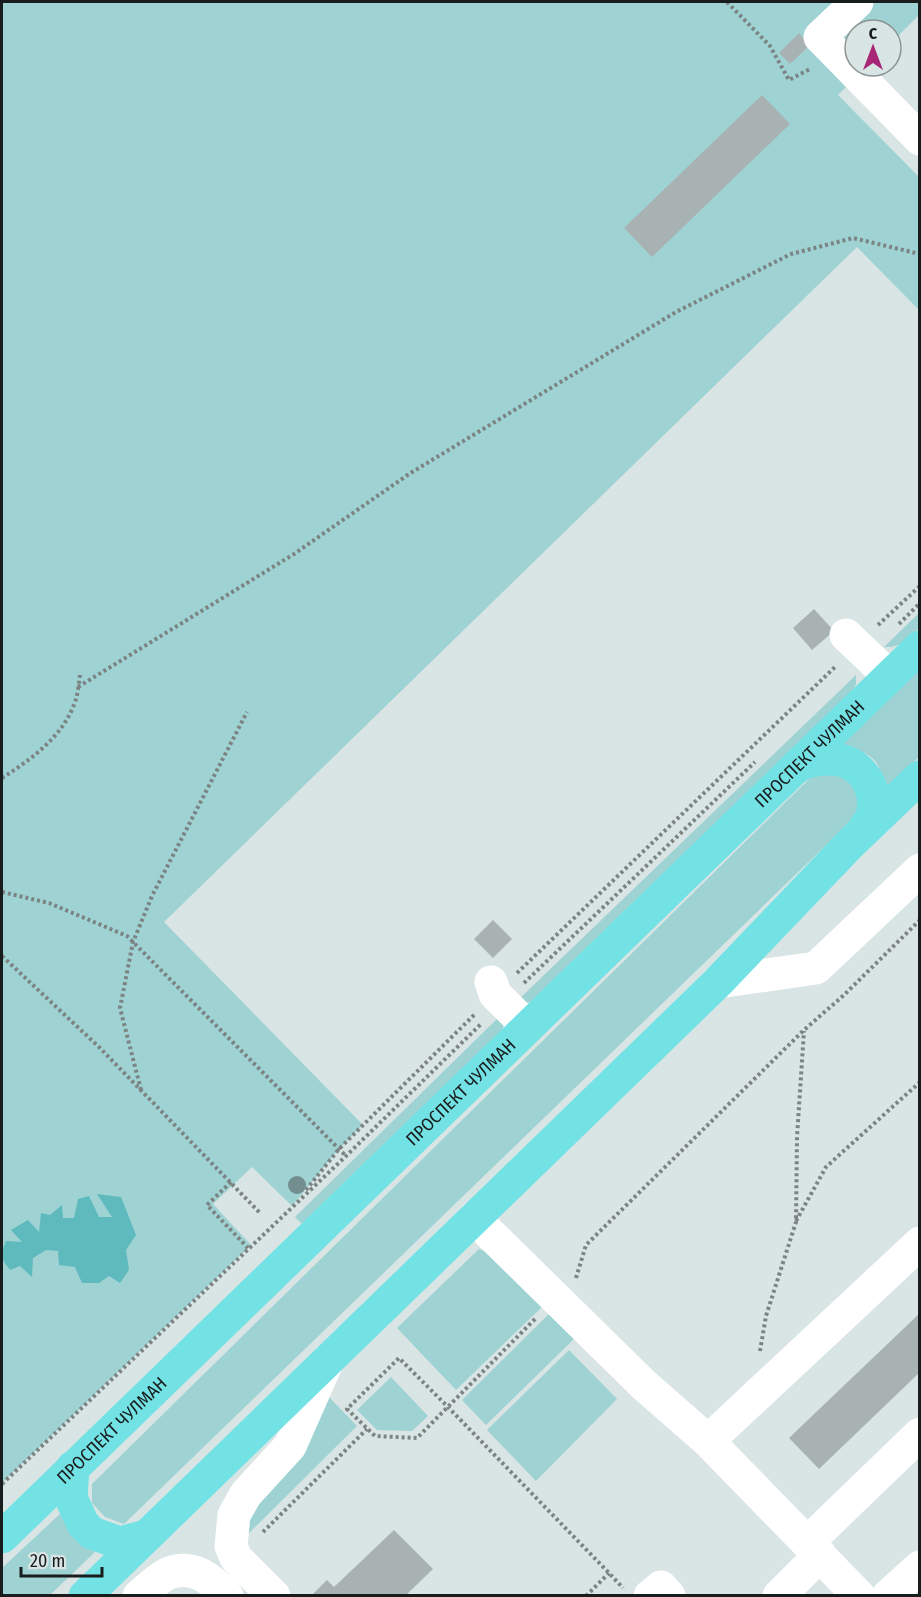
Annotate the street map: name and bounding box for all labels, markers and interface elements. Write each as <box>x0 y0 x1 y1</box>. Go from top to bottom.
north arrow <box>843 18 903 78</box>
text: С <box>869 24 878 43</box>
street label: ПРОСПЕКТ ЧУЛМАН <box>750 696 869 812</box>
street label: ПРОСПЕКТ ЧУЛМАН <box>401 1034 520 1150</box>
street label: ПРОСПЕКТ ЧУЛМАН <box>52 1372 171 1489</box>
scale bar <box>21 1540 102 1578</box>
text: 20 m <box>30 1550 65 1572</box>

